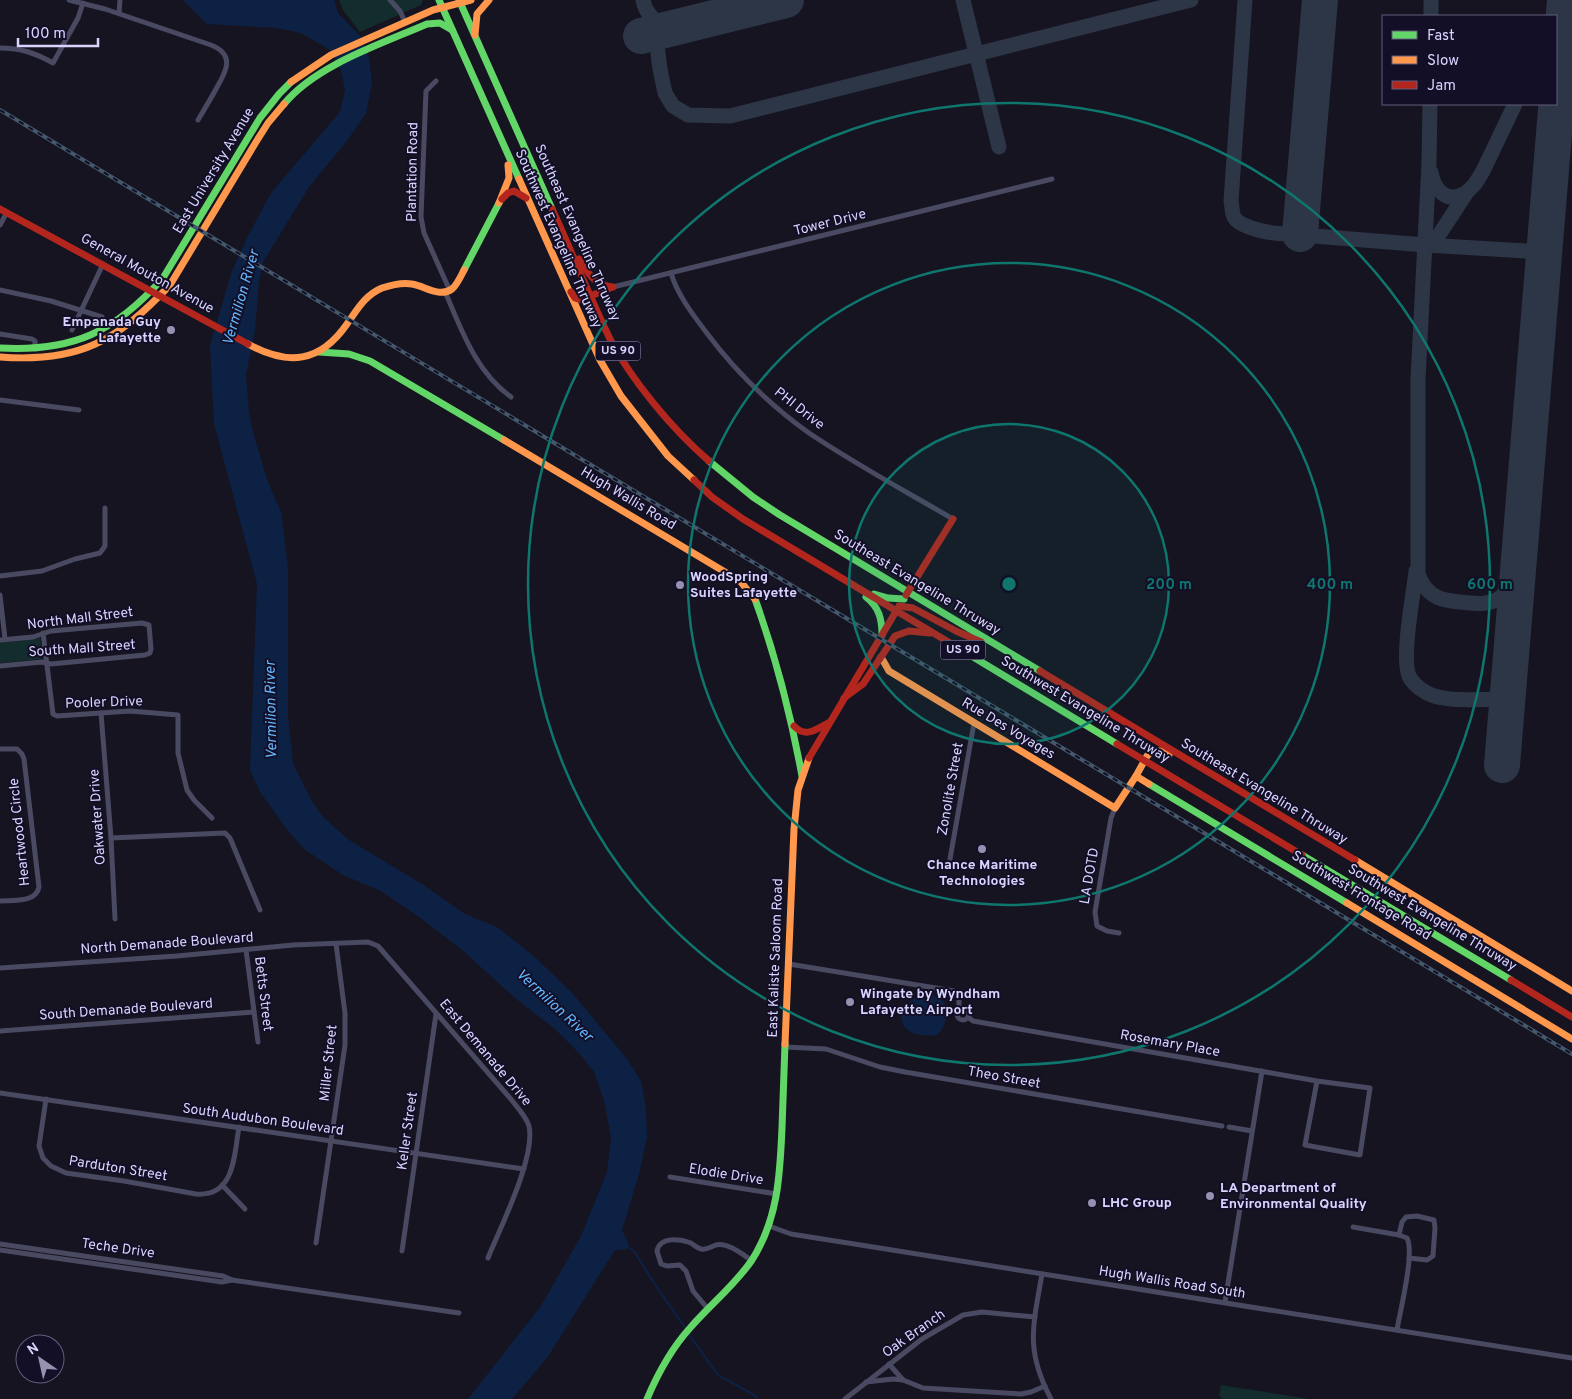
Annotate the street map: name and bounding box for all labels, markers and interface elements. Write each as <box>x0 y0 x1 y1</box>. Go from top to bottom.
scale bar <box>18 15 98 47</box>
legend <box>1382 15 1557 105</box>
text: 100 m <box>25 25 66 44</box>
text: Fast <box>1427 27 1455 46</box>
text: Slow <box>1427 52 1459 71</box>
text: Jam <box>1427 77 1456 96</box>
street label: East University Avenue <box>170 105 258 237</box>
street label: Plantation Road <box>404 122 422 222</box>
street label: Southeast Evangeline Thruway <box>530 142 624 324</box>
street label: Southwest Evangeline Thruway <box>511 147 605 331</box>
street label: Tower Drive <box>792 206 868 240</box>
street label: General Mouton Avenue <box>77 230 217 318</box>
water label: Vermilion River <box>219 247 265 348</box>
place label: Empanada Guy Lafayette <box>63 314 161 347</box>
marker: Empanada Guy Lafayette <box>165 324 177 336</box>
road number: US 90 <box>596 342 640 361</box>
street label: PHI Drive <box>771 384 827 434</box>
street label: Hugh Wallis Road <box>577 464 679 534</box>
street label: Southeast Evangeline Thruway <box>830 526 1004 640</box>
place label: WoodSpring Suites Lafayette <box>690 569 797 602</box>
centre of rings <box>1000 575 1018 593</box>
text: 200 m <box>1146 576 1192 595</box>
text: 400 m <box>1307 576 1353 595</box>
text: 600 m <box>1467 576 1513 595</box>
marker: WoodSpring Suites Lafayette <box>674 579 686 591</box>
street label: North Mall Street <box>26 604 134 634</box>
street label: South Mall Street <box>28 637 136 661</box>
road number: US 90 <box>940 640 986 660</box>
street label: Southwest Evangeline Thruway <box>997 653 1173 767</box>
water label: Vermilion River <box>262 659 282 759</box>
street label: Pooler Drive <box>65 693 143 713</box>
street label: Rue Des Voyages <box>958 694 1058 764</box>
street label: Southeast Evangeline Thruway <box>1177 735 1351 849</box>
street label: Zonolite Street <box>934 741 968 837</box>
street label: Oakwater Drive <box>86 768 110 866</box>
street label: Heartwood Circle <box>6 777 34 887</box>
marker: Chance Maritime Technologies <box>976 843 988 855</box>
street label: LA DOTD <box>1077 846 1103 906</box>
street label: Southwest Frontage Road <box>1288 848 1434 944</box>
place label: Chance Maritime Technologies <box>927 857 1037 890</box>
street label: Southwest Evangeline Thruway <box>1344 861 1520 975</box>
street label: East Kaliste Saloom Road <box>765 878 787 1038</box>
street label: North Demanade Boulevard <box>80 929 254 959</box>
street label: Betts Street <box>250 956 276 1032</box>
water label: Vermilion River <box>511 965 597 1047</box>
place label: Wingate by Wyndham Lafayette Airport <box>860 986 1000 1019</box>
street label: South Demanade Boulevard <box>39 995 213 1025</box>
street label: East Demanade Drive <box>435 996 535 1110</box>
marker: Wingate by Wyndham Lafayette Airport <box>844 996 856 1008</box>
street label: Miller Street <box>317 1024 341 1102</box>
street label: Rosemary Place <box>1119 1027 1221 1061</box>
street label: Theo Street <box>966 1063 1042 1093</box>
street label: Keller Street <box>394 1091 422 1171</box>
street label: South Audubon Boulevard <box>181 1100 345 1140</box>
street label: Parduton Street <box>68 1153 168 1185</box>
street label: Elodie Drive <box>687 1161 765 1189</box>
place label: LA Department of Environmental Quality <box>1220 1180 1367 1213</box>
marker: LA Department of Environmental Quality <box>1204 1190 1216 1202</box>
place label: LHC Group <box>1102 1195 1172 1212</box>
marker: LHC Group <box>1086 1197 1098 1209</box>
street label: Teche Drive <box>80 1235 156 1263</box>
street label: Hugh Wallis Road South <box>1097 1263 1247 1303</box>
street label: Oak Branch <box>879 1306 949 1362</box>
north arrow <box>15 1334 65 1384</box>
text: N <box>25 1340 42 1359</box>

